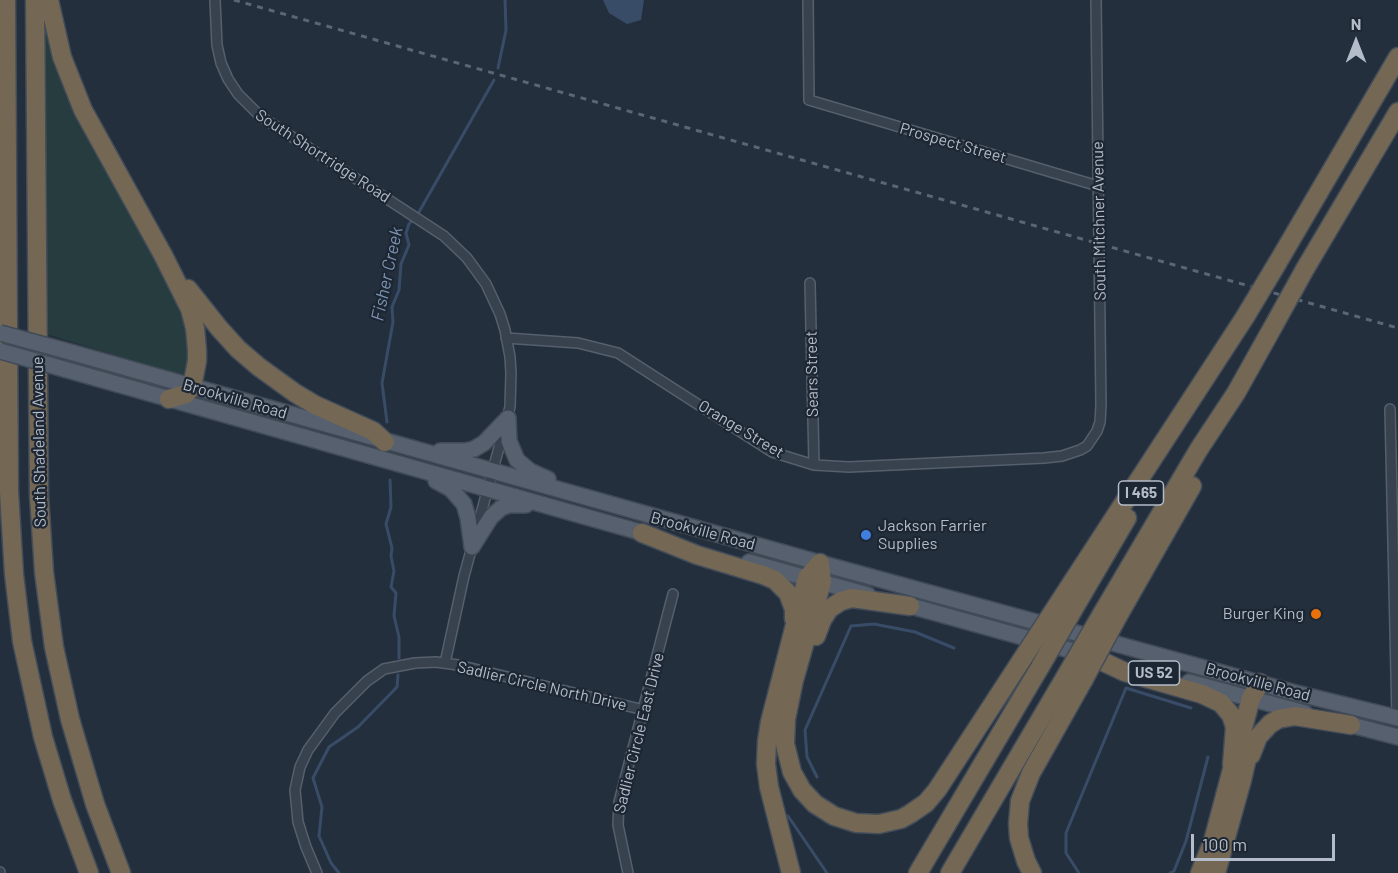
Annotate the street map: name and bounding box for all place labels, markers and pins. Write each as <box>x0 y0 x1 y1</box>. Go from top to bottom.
place label: Jackson Farrier Supplies <box>878 516 987 554</box>
marker: Jackson Farrier Supplies <box>859 528 873 542</box>
place label: Burger King <box>1223 604 1304 624</box>
marker: Burger King <box>1309 607 1323 621</box>

